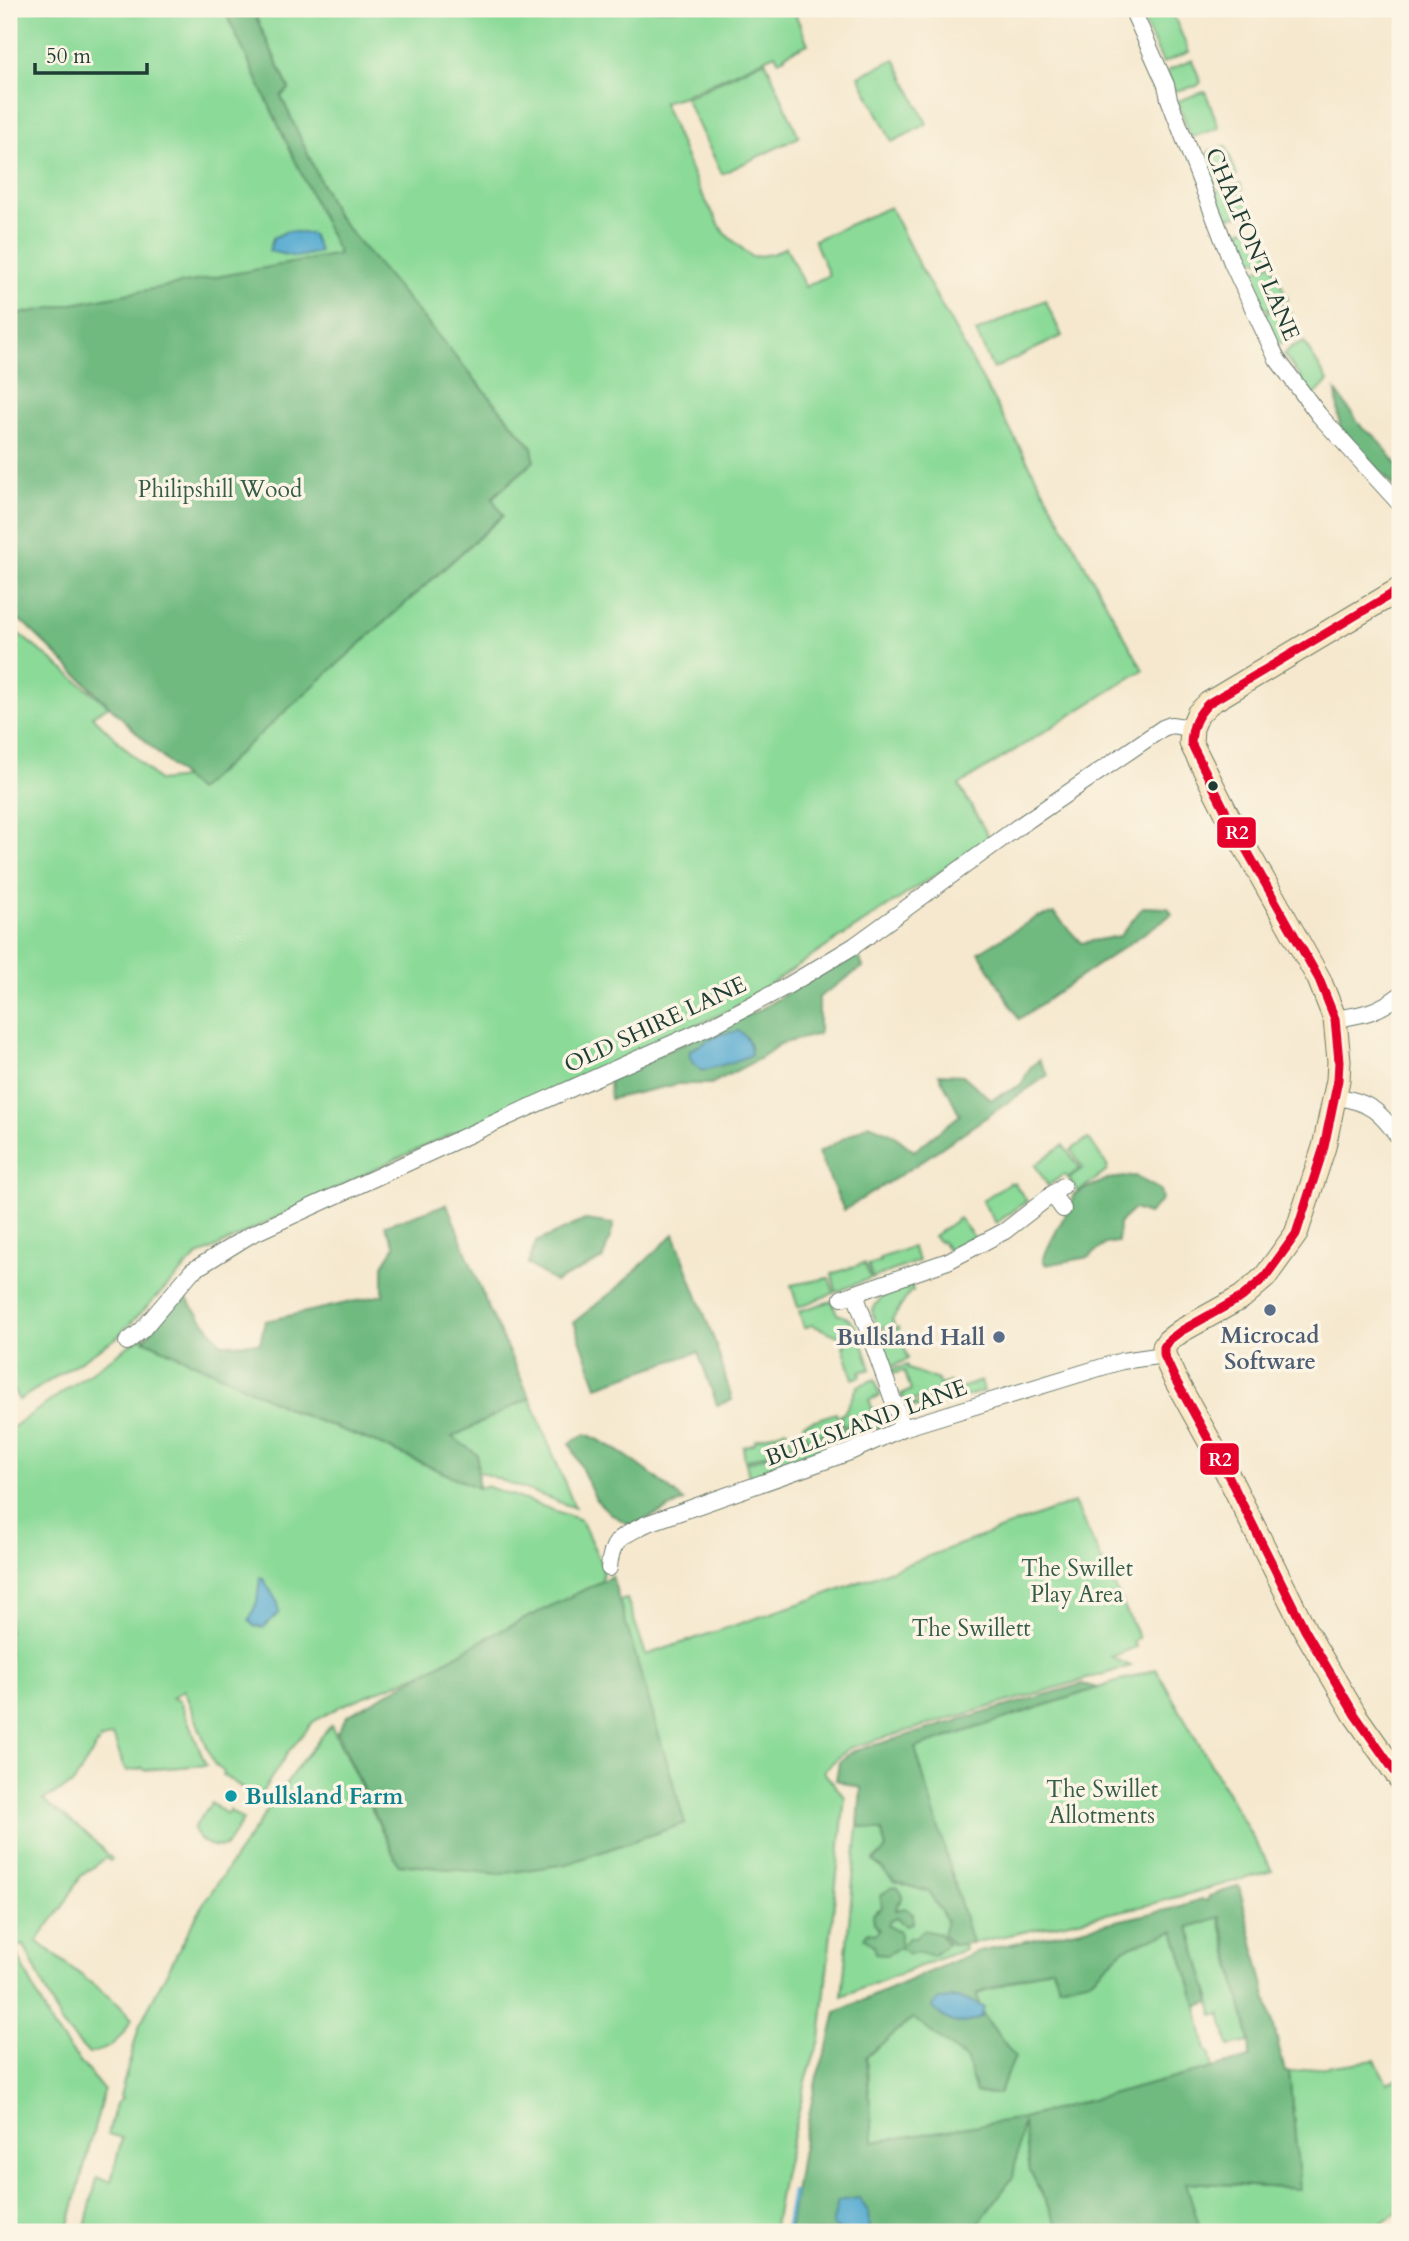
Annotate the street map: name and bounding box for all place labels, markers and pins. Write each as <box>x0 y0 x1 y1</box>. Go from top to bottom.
unlabelled marker <box>1206 779 1220 793</box>
marker: Microcad Software <box>1262 1302 1278 1318</box>
place label: Microcad Software <box>1221 1320 1319 1377</box>
place label: Bullsland Hall <box>836 1322 985 1353</box>
marker: Bullsland Hall <box>991 1329 1007 1345</box>
place label: Bullsland Farm <box>245 1781 404 1812</box>
marker: Bullsland Farm <box>223 1788 239 1804</box>

